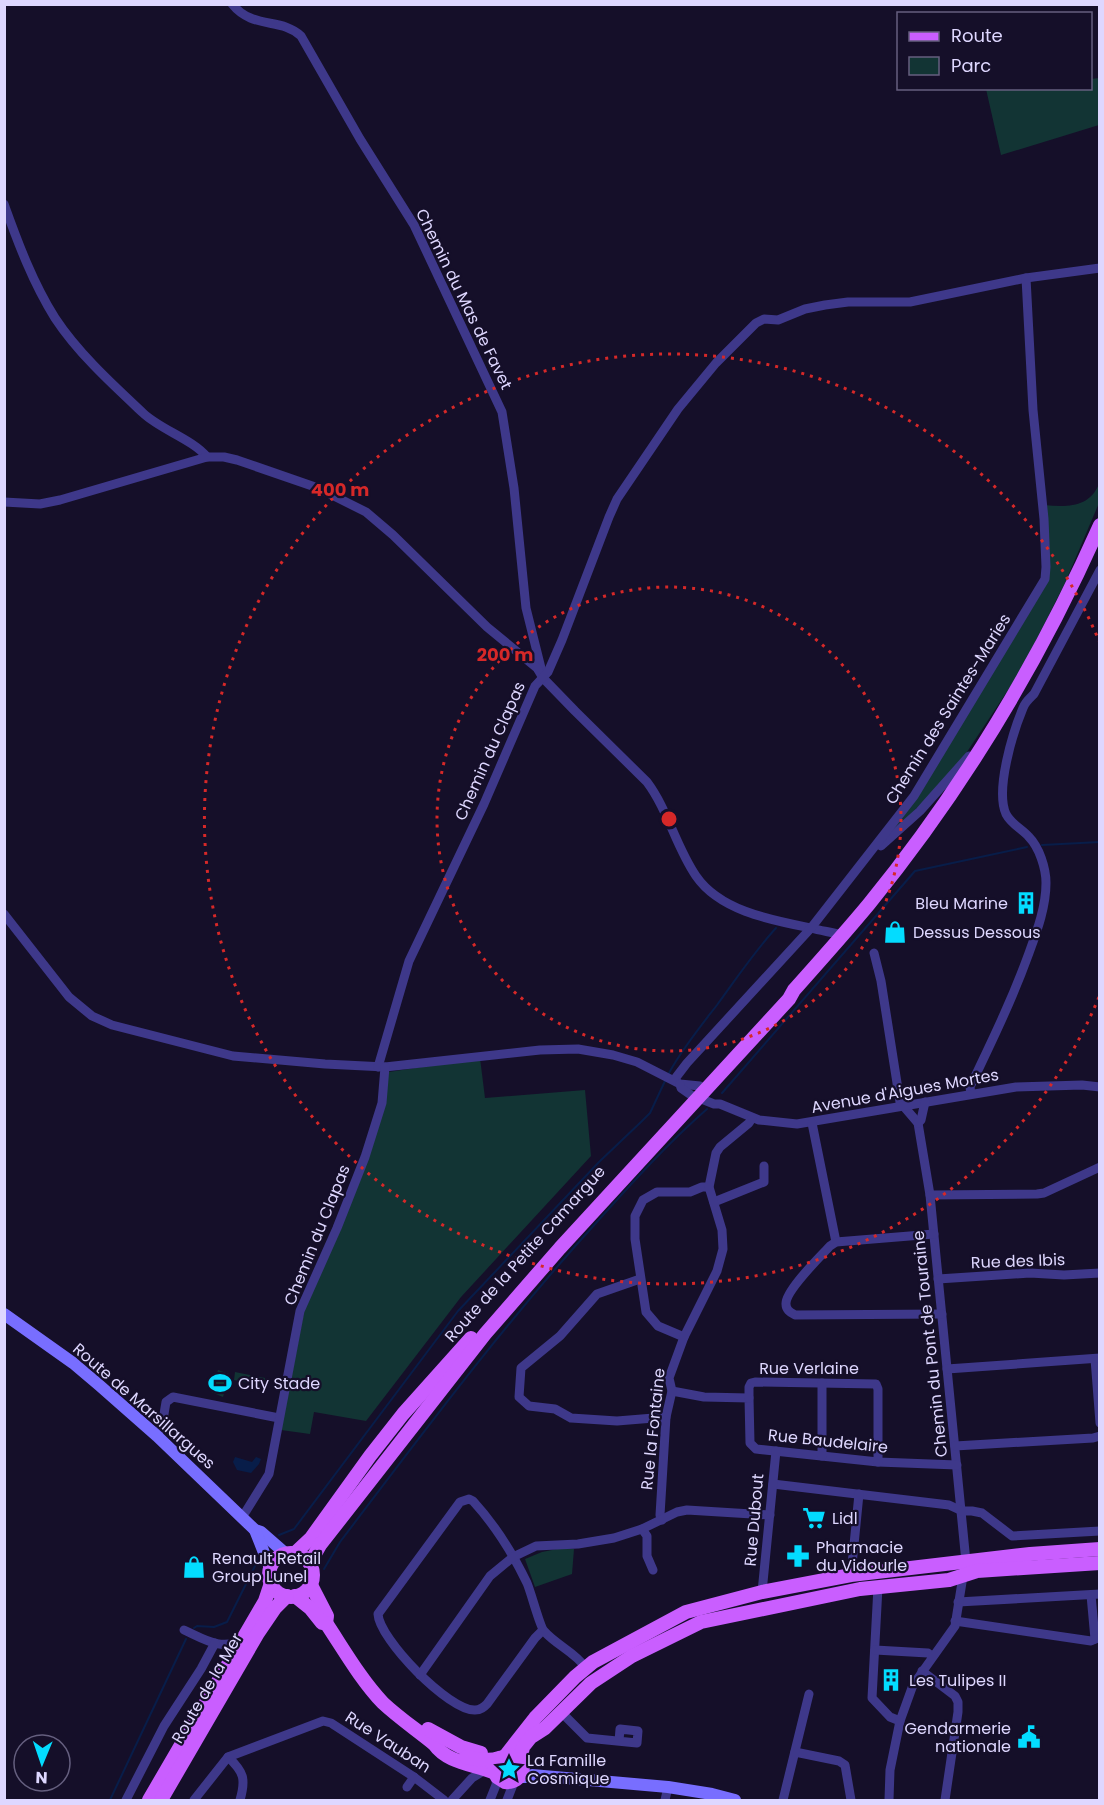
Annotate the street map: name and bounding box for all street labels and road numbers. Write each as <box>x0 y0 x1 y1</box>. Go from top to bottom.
street label: Chemin du Mas de Favet <box>410 205 518 393</box>
street label: Chemin des Saintes-Maries <box>880 609 1016 809</box>
street label: Chemin du Clapas <box>449 678 531 824</box>
street label: Avenue d'Aigues Mortes <box>809 1063 1001 1119</box>
street label: Chemin du Clapas <box>278 1161 356 1309</box>
street label: Route de la Petite Camargue <box>439 1161 611 1347</box>
street label: Chemin du Pont de Touraine <box>907 1230 953 1458</box>
street label: Rue des Ibis <box>970 1248 1066 1274</box>
street label: Route de Marsillargues <box>68 1338 220 1474</box>
street label: Rue Verlaine <box>759 1357 859 1380</box>
street label: Rue la Fontaine <box>635 1367 671 1491</box>
street label: Rue Baudelaire <box>767 1423 889 1459</box>
street label: Rue Dubout <box>738 1473 770 1567</box>
street label: Route de la Mer <box>166 1629 248 1747</box>
street label: Rue Vauban <box>341 1706 435 1778</box>

